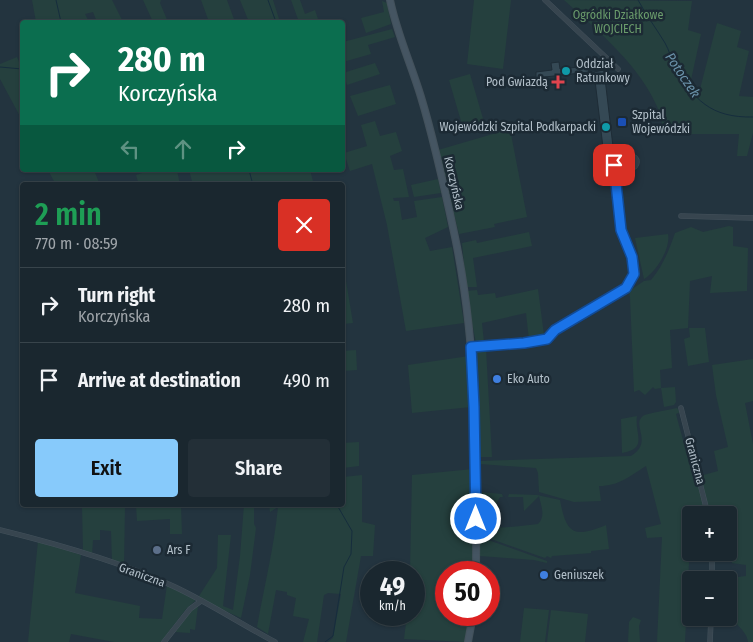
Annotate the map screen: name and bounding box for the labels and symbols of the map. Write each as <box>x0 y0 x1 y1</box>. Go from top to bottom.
park label: Ogródki Działkowe WOJCIECH <box>573 8 663 36</box>
water label: Potoczek <box>661 50 704 101</box>
place label: Oddział Ratunkowy <box>576 57 630 85</box>
marker: Oddział Ratunkowy <box>560 65 572 77</box>
place label: Pod Gwiazdą <box>486 75 548 89</box>
marker: Pod Gwiazdą <box>552 76 564 88</box>
place label: Szpital Wojewódzki <box>632 108 690 136</box>
marker: Szpital Wojewódzki <box>616 116 628 128</box>
place label: Wojewódzki Szpital Podkarpacki <box>439 120 596 134</box>
marker: Wojewódzki Szpital Podkarpacki <box>600 121 612 133</box>
pin <box>593 144 635 186</box>
street label: Korczyńska <box>441 155 467 211</box>
place label: Eko Auto <box>507 372 550 386</box>
marker: Eko Auto <box>491 373 503 385</box>
street label: Graniczna <box>682 436 708 486</box>
position arrow <box>449 492 501 544</box>
place label: Ars F <box>167 543 191 557</box>
marker: Ars F <box>151 544 163 556</box>
street label: Graniczna <box>117 560 167 590</box>
speed limit sign: 50 <box>435 561 500 626</box>
place label: Geniuszek <box>554 568 604 582</box>
marker: Geniuszek <box>538 569 550 581</box>

